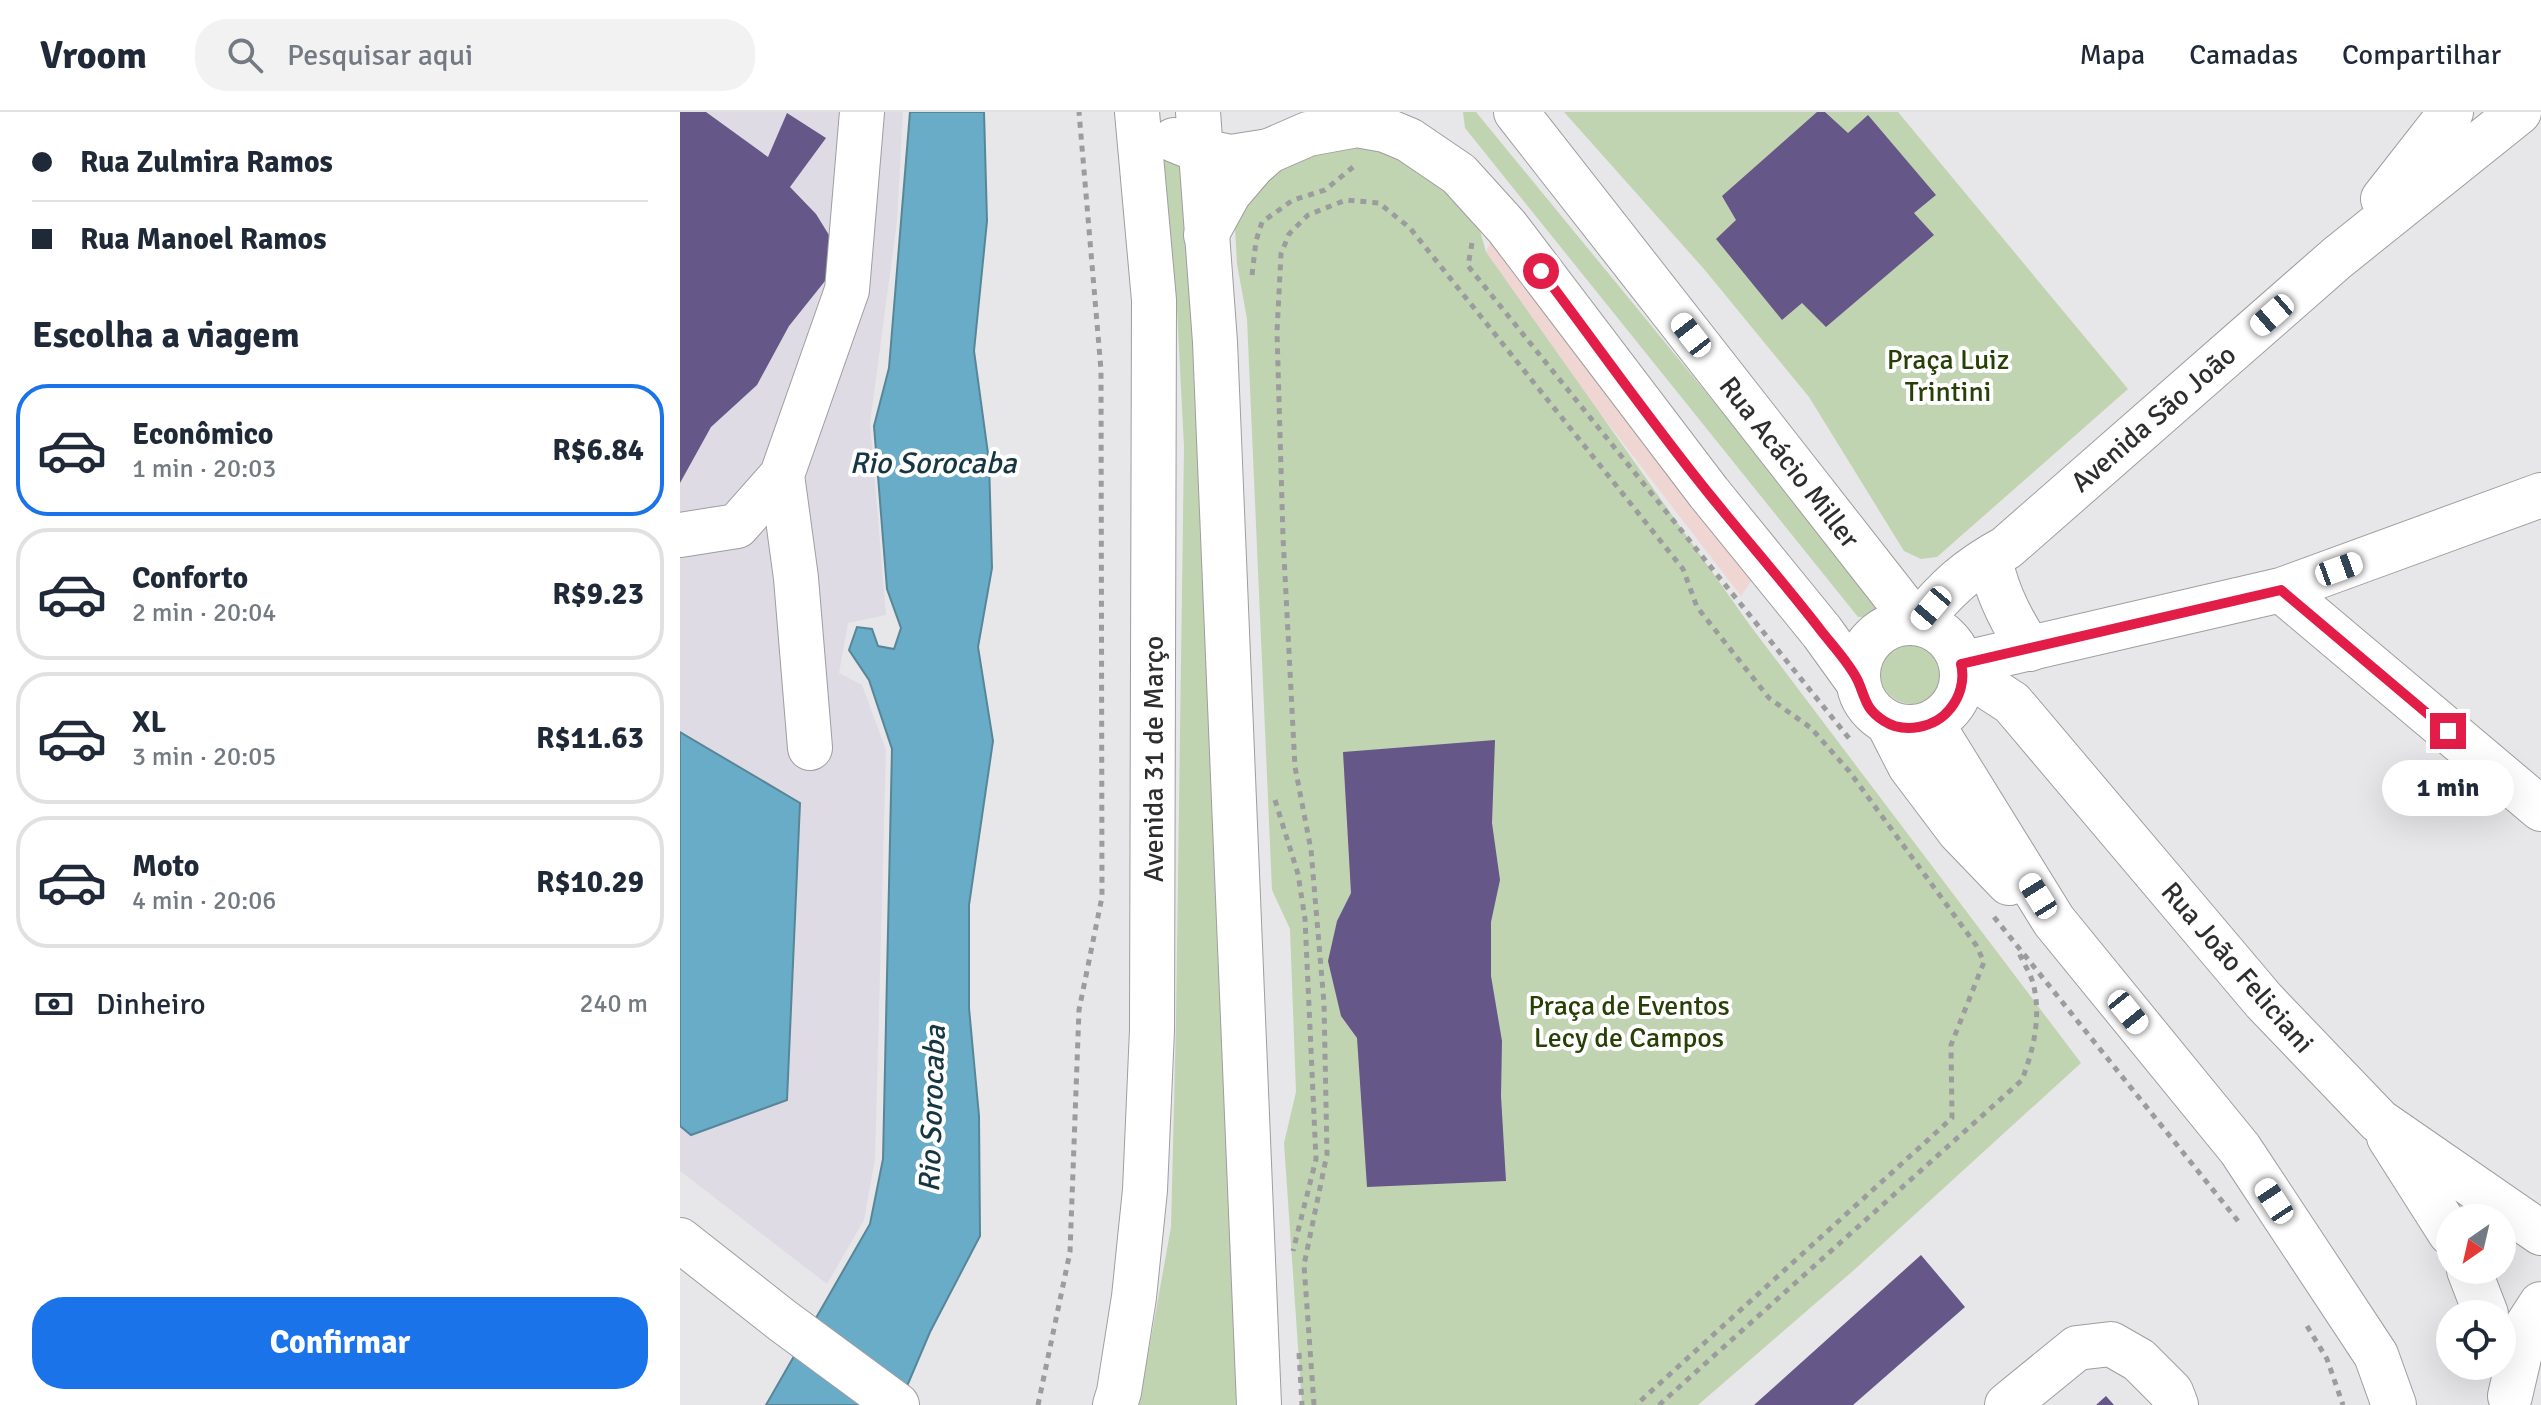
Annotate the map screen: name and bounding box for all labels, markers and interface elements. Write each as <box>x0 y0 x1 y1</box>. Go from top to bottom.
search box <box>195 19 755 91</box>
text: Vroom <box>40 32 147 79</box>
icon: search <box>223 33 267 77</box>
text: Pesquisar aqui <box>287 37 473 74</box>
text: Mapa <box>2079 38 2145 72</box>
text: Camadas <box>2189 38 2298 72</box>
text: Compartilhar <box>2342 38 2501 72</box>
text: Rua Zulmira Ramos <box>80 144 333 181</box>
text: Rua Manoel Ramos <box>80 221 327 258</box>
route start <box>1523 253 1559 289</box>
car <box>2246 290 2298 340</box>
car <box>1667 309 1715 361</box>
text: Escolha a viagem <box>32 313 300 358</box>
street label: Avenida São João <box>2064 338 2243 500</box>
park label: Praça Luiz Trintini <box>1887 343 2009 409</box>
street label: Rua Acácio Miller <box>1712 370 1867 556</box>
icon: car <box>36 414 108 486</box>
text: Econômico <box>132 416 274 453</box>
text: R$6.84 <box>552 432 644 469</box>
water label: Rio Sorocaba <box>849 445 1017 482</box>
text: 1 min · 20:03 <box>132 453 276 485</box>
car <box>2312 550 2366 588</box>
icon: car <box>36 558 108 630</box>
text: Conforto <box>132 560 248 597</box>
text: R$9.23 <box>552 576 644 613</box>
car <box>1906 582 1956 634</box>
text: 2 min · 20:04 <box>132 597 276 629</box>
street label: Avenida 31 de Março <box>1137 636 1171 882</box>
icon: car <box>36 702 108 774</box>
text: XL <box>132 704 166 741</box>
route end <box>2430 713 2466 749</box>
text: R$11.63 <box>536 720 644 757</box>
text: 3 min · 20:05 <box>132 741 276 773</box>
callout: 1 min <box>2382 759 2514 815</box>
text: 1 min <box>2417 772 2479 804</box>
icon: car <box>36 846 108 918</box>
text: Moto <box>132 848 199 885</box>
text: R$10.29 <box>536 864 644 901</box>
car <box>2015 869 2061 923</box>
street label: Rua João Feliciani <box>2154 875 2321 1060</box>
text: 4 min · 20:06 <box>132 885 276 917</box>
icon: cash <box>32 982 76 1026</box>
text: Dinheiro <box>96 986 206 1023</box>
car <box>2104 986 2152 1038</box>
text: 240 m <box>579 988 648 1020</box>
park label: Praça de Eventos Lecy de Campos <box>1528 989 1730 1055</box>
water label: Rio Sorocaba <box>911 1024 954 1193</box>
car <box>2251 1174 2297 1228</box>
north arrow <box>2436 1204 2516 1284</box>
map controls <box>2436 1204 2516 1380</box>
button: Confirmar <box>32 1297 648 1389</box>
button: locate <box>2436 1300 2516 1380</box>

